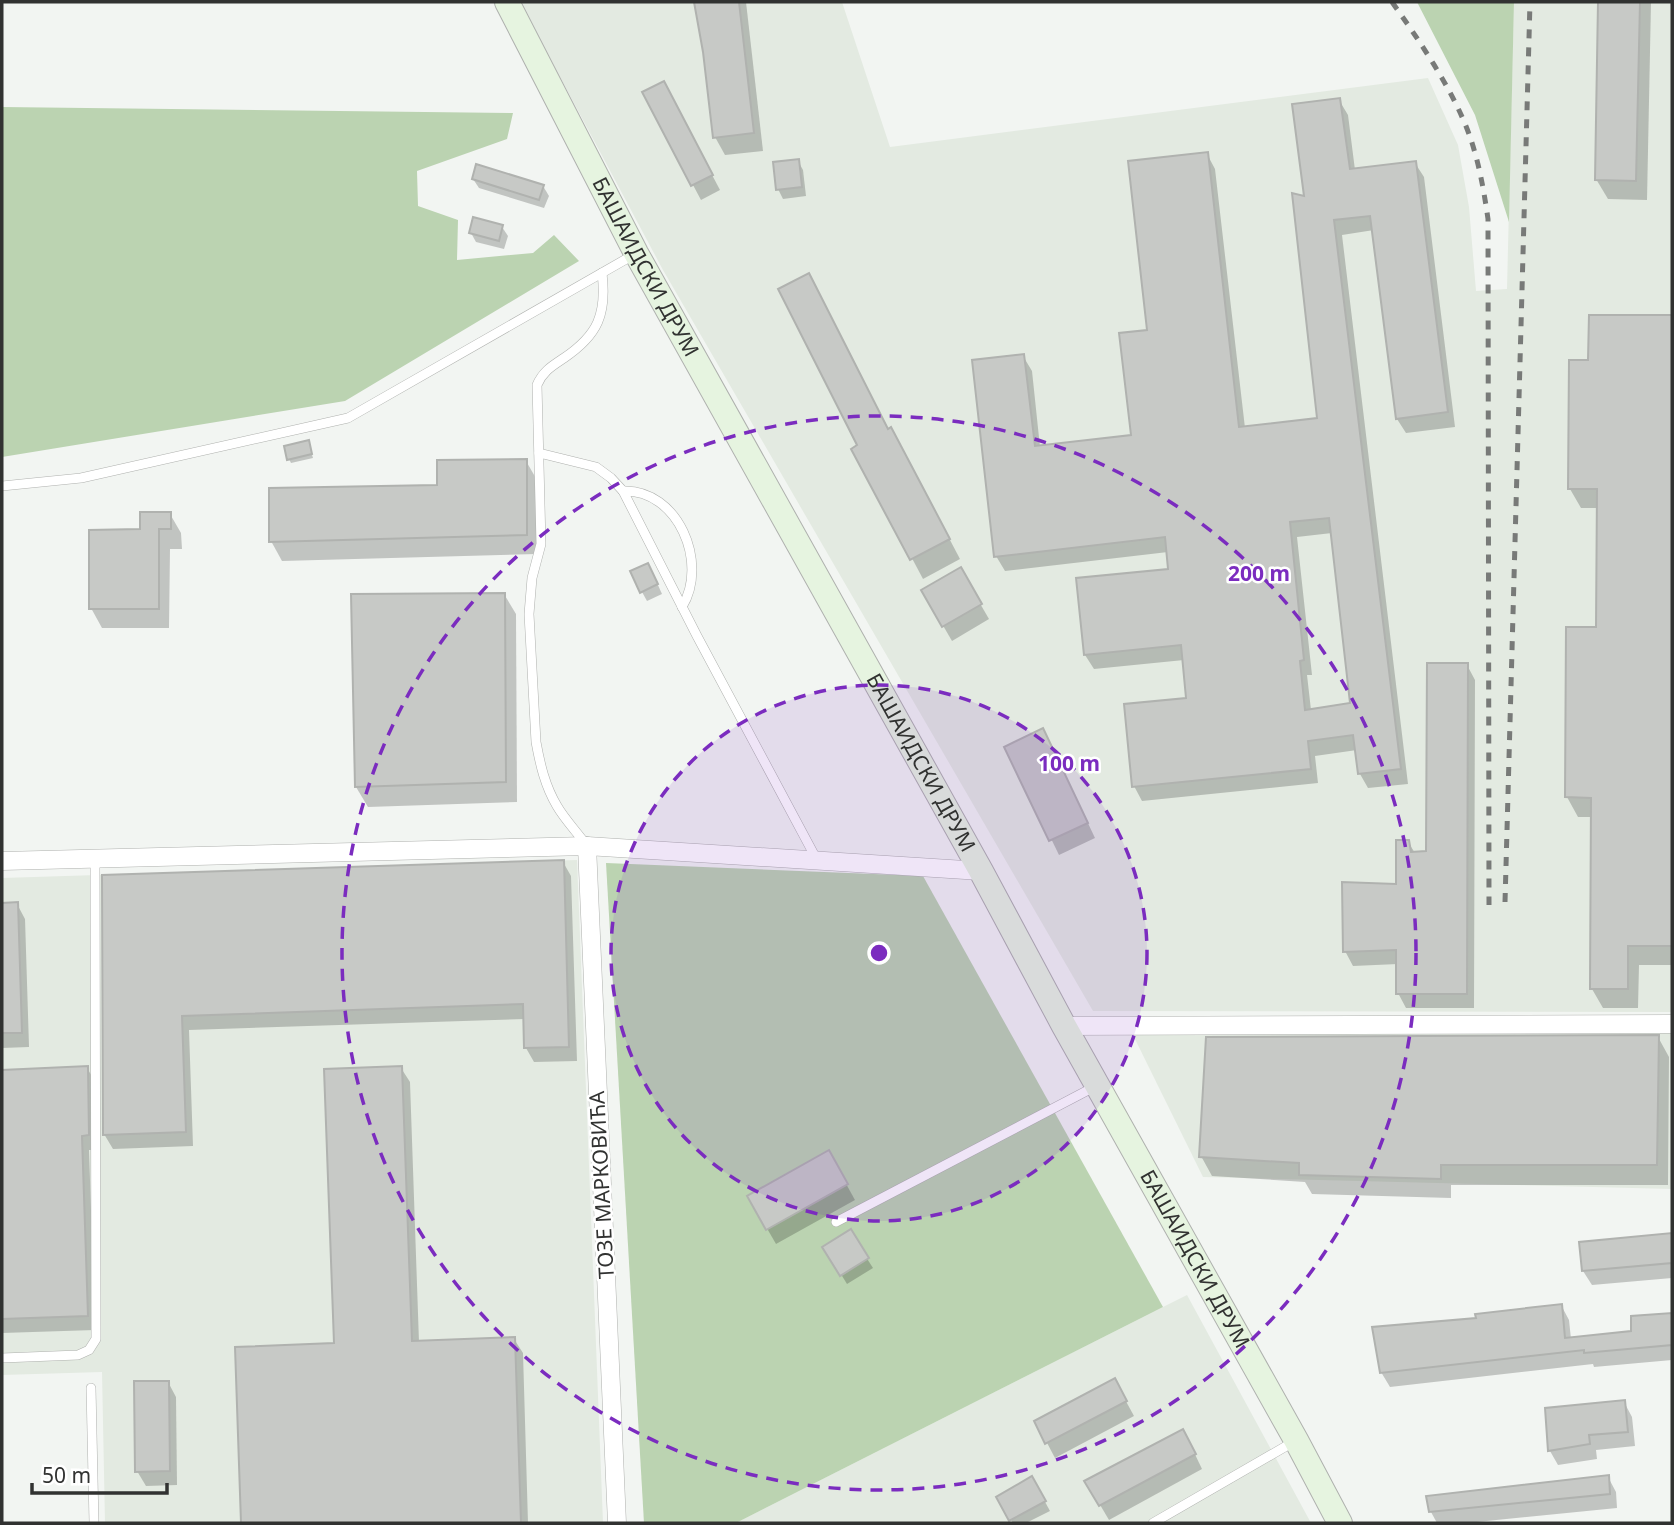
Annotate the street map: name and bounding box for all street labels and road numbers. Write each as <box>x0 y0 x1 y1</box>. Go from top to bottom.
street label: БАШАИДСКИ ДРУМ <box>586 172 706 361</box>
street label: БАШАИДСКИ ДРУМ <box>860 668 982 856</box>
street label: ТОЗЕ МАРКОВИЋА <box>582 1090 620 1280</box>
street label: БАШАИДСКИ ДРУМ <box>1134 1164 1257 1353</box>

